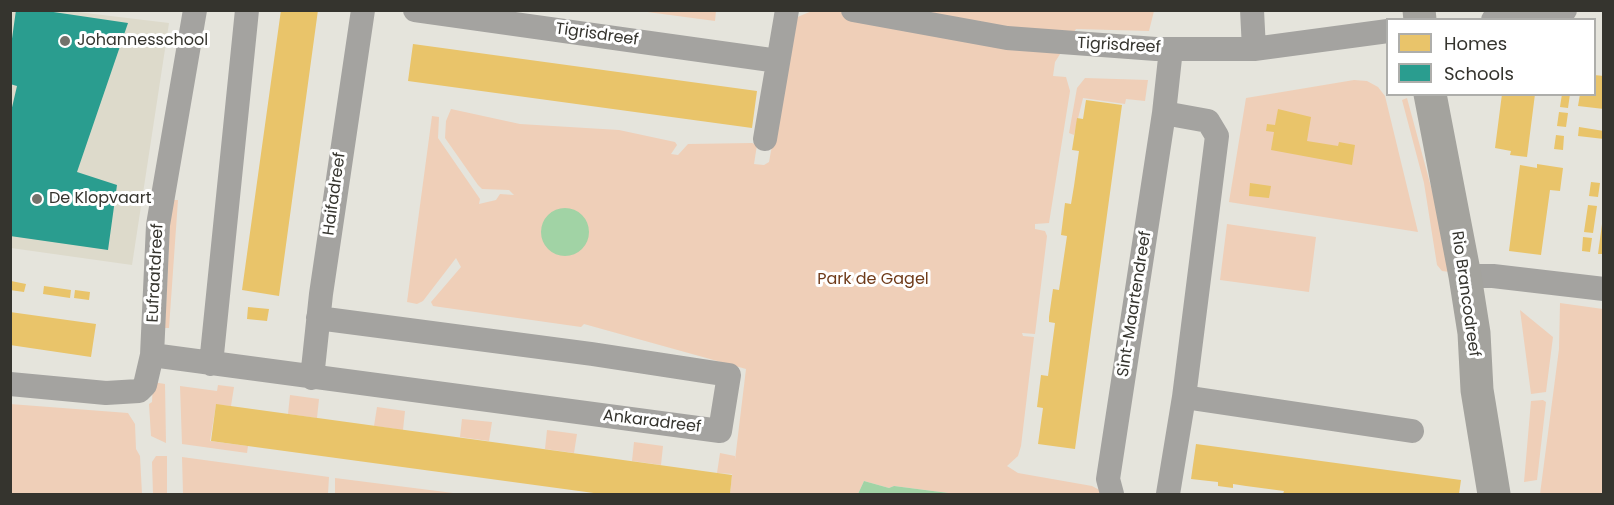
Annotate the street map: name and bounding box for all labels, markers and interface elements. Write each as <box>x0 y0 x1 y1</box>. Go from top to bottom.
legend <box>1386 18 1596 96</box>
street label: Tigrisdreef <box>554 20 640 50</box>
place label: Johannesschool <box>77 31 208 51</box>
text: Homes <box>1444 31 1507 56</box>
marker: Johannesschool <box>58 34 72 48</box>
street label: Tigrisdreef <box>1077 34 1161 58</box>
text: Schools <box>1444 61 1514 86</box>
street label: Haifadreef <box>320 151 350 237</box>
place label: De Klopvaart <box>49 189 151 209</box>
marker: De Klopvaart <box>30 192 44 206</box>
street label: Eufraatdreef <box>144 223 168 323</box>
street label: Sint-Maartendreef <box>1114 230 1156 378</box>
street label: Rio Brancodreef <box>1447 230 1483 358</box>
park label: Park de Gagel <box>817 270 929 290</box>
street label: Ankaradreef <box>602 406 702 438</box>

